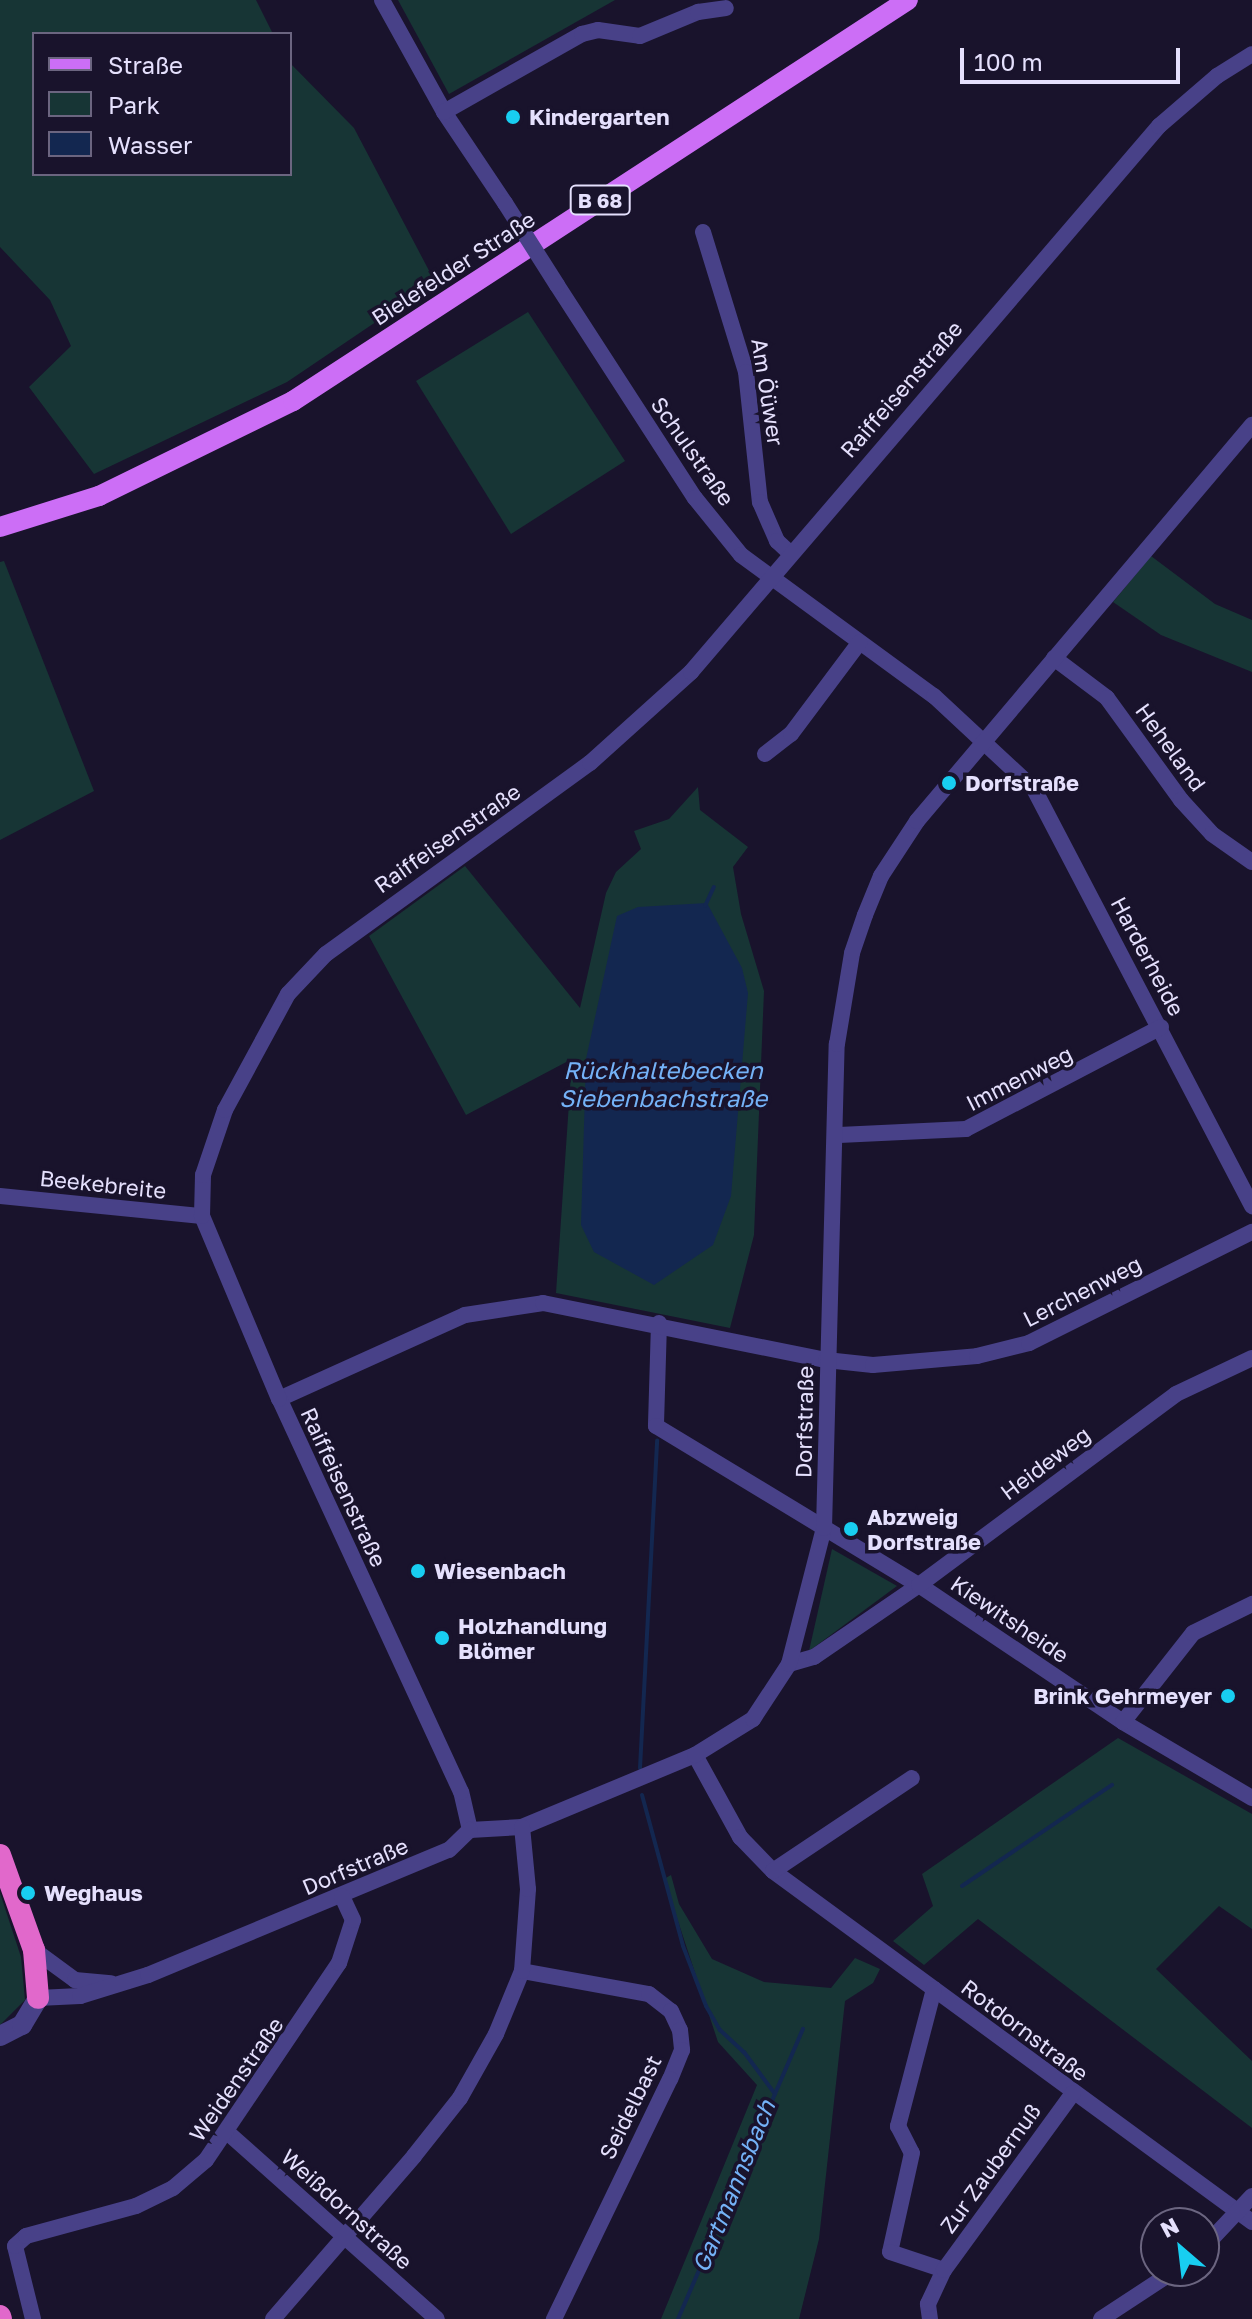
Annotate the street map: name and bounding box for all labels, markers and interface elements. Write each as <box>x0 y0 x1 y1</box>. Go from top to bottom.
legend <box>32 32 292 176</box>
scale bar <box>964 32 1184 82</box>
text: 100 m <box>974 47 1043 76</box>
text: Straße <box>108 50 183 79</box>
text: Park <box>108 90 160 119</box>
place label: Kindergarten <box>529 104 669 130</box>
marker: Kindergarten <box>504 108 522 126</box>
text: Wasser <box>108 130 192 159</box>
road number: B 68 <box>568 184 632 216</box>
street label: Bielefelder Straße <box>366 205 540 331</box>
street label: Raiffeisenstraße <box>834 315 968 463</box>
street label: Am Öüwer <box>746 336 790 448</box>
street label: Schulstraße <box>646 392 740 510</box>
street label: Heheland <box>1130 698 1212 796</box>
place label: Dorfstraße <box>965 770 1079 796</box>
marker: Dorfstraße <box>940 774 958 792</box>
street label: Raiffeisenstraße <box>369 778 525 898</box>
street label: Harderheide <box>1106 892 1190 1020</box>
street label: Immenweg <box>961 1040 1077 1116</box>
water label: Rückhaltebecken Siebenbachstraße <box>559 1056 767 1112</box>
street label: Beekebreite <box>38 1164 168 1204</box>
street label: Lerchenweg <box>1019 1250 1145 1332</box>
street label: Dorfstraße <box>790 1366 818 1478</box>
street label: Raiffeisenstraße <box>296 1403 392 1571</box>
street label: Heideweg <box>995 1421 1095 1505</box>
place label: Abzweig Dorfstraße <box>867 1503 981 1554</box>
marker: Abzweig Dorfstraße <box>842 1520 860 1538</box>
place label: Wiesenbach <box>434 1558 566 1584</box>
marker: Wiesenbach <box>409 1562 427 1580</box>
street label: Kiewitsheide <box>946 1570 1074 1668</box>
place label: Holzhandlung Blömer <box>458 1612 607 1664</box>
marker: Holzhandlung Blömer <box>433 1629 451 1647</box>
place label: Brink Gehrmeyer <box>1033 1683 1212 1709</box>
marker: Brink Gehrmeyer <box>1219 1687 1237 1705</box>
street label: Dorfstraße <box>298 1832 412 1900</box>
place label: Weghaus <box>44 1880 143 1906</box>
marker: Weghaus <box>19 1884 37 1902</box>
street label: Rotdornstraße <box>956 1974 1094 2086</box>
street label: Weidenstraße <box>183 2012 289 2146</box>
street label: Seidelbast <box>593 2051 667 2163</box>
water label: Gartmannsbach <box>685 2096 781 2276</box>
street label: Zur Zaubernuß <box>934 2098 1046 2238</box>
street label: Weißdornstraße <box>276 2143 418 2275</box>
north arrow <box>1140 2207 1220 2287</box>
text: N <box>1156 2211 1183 2243</box>

